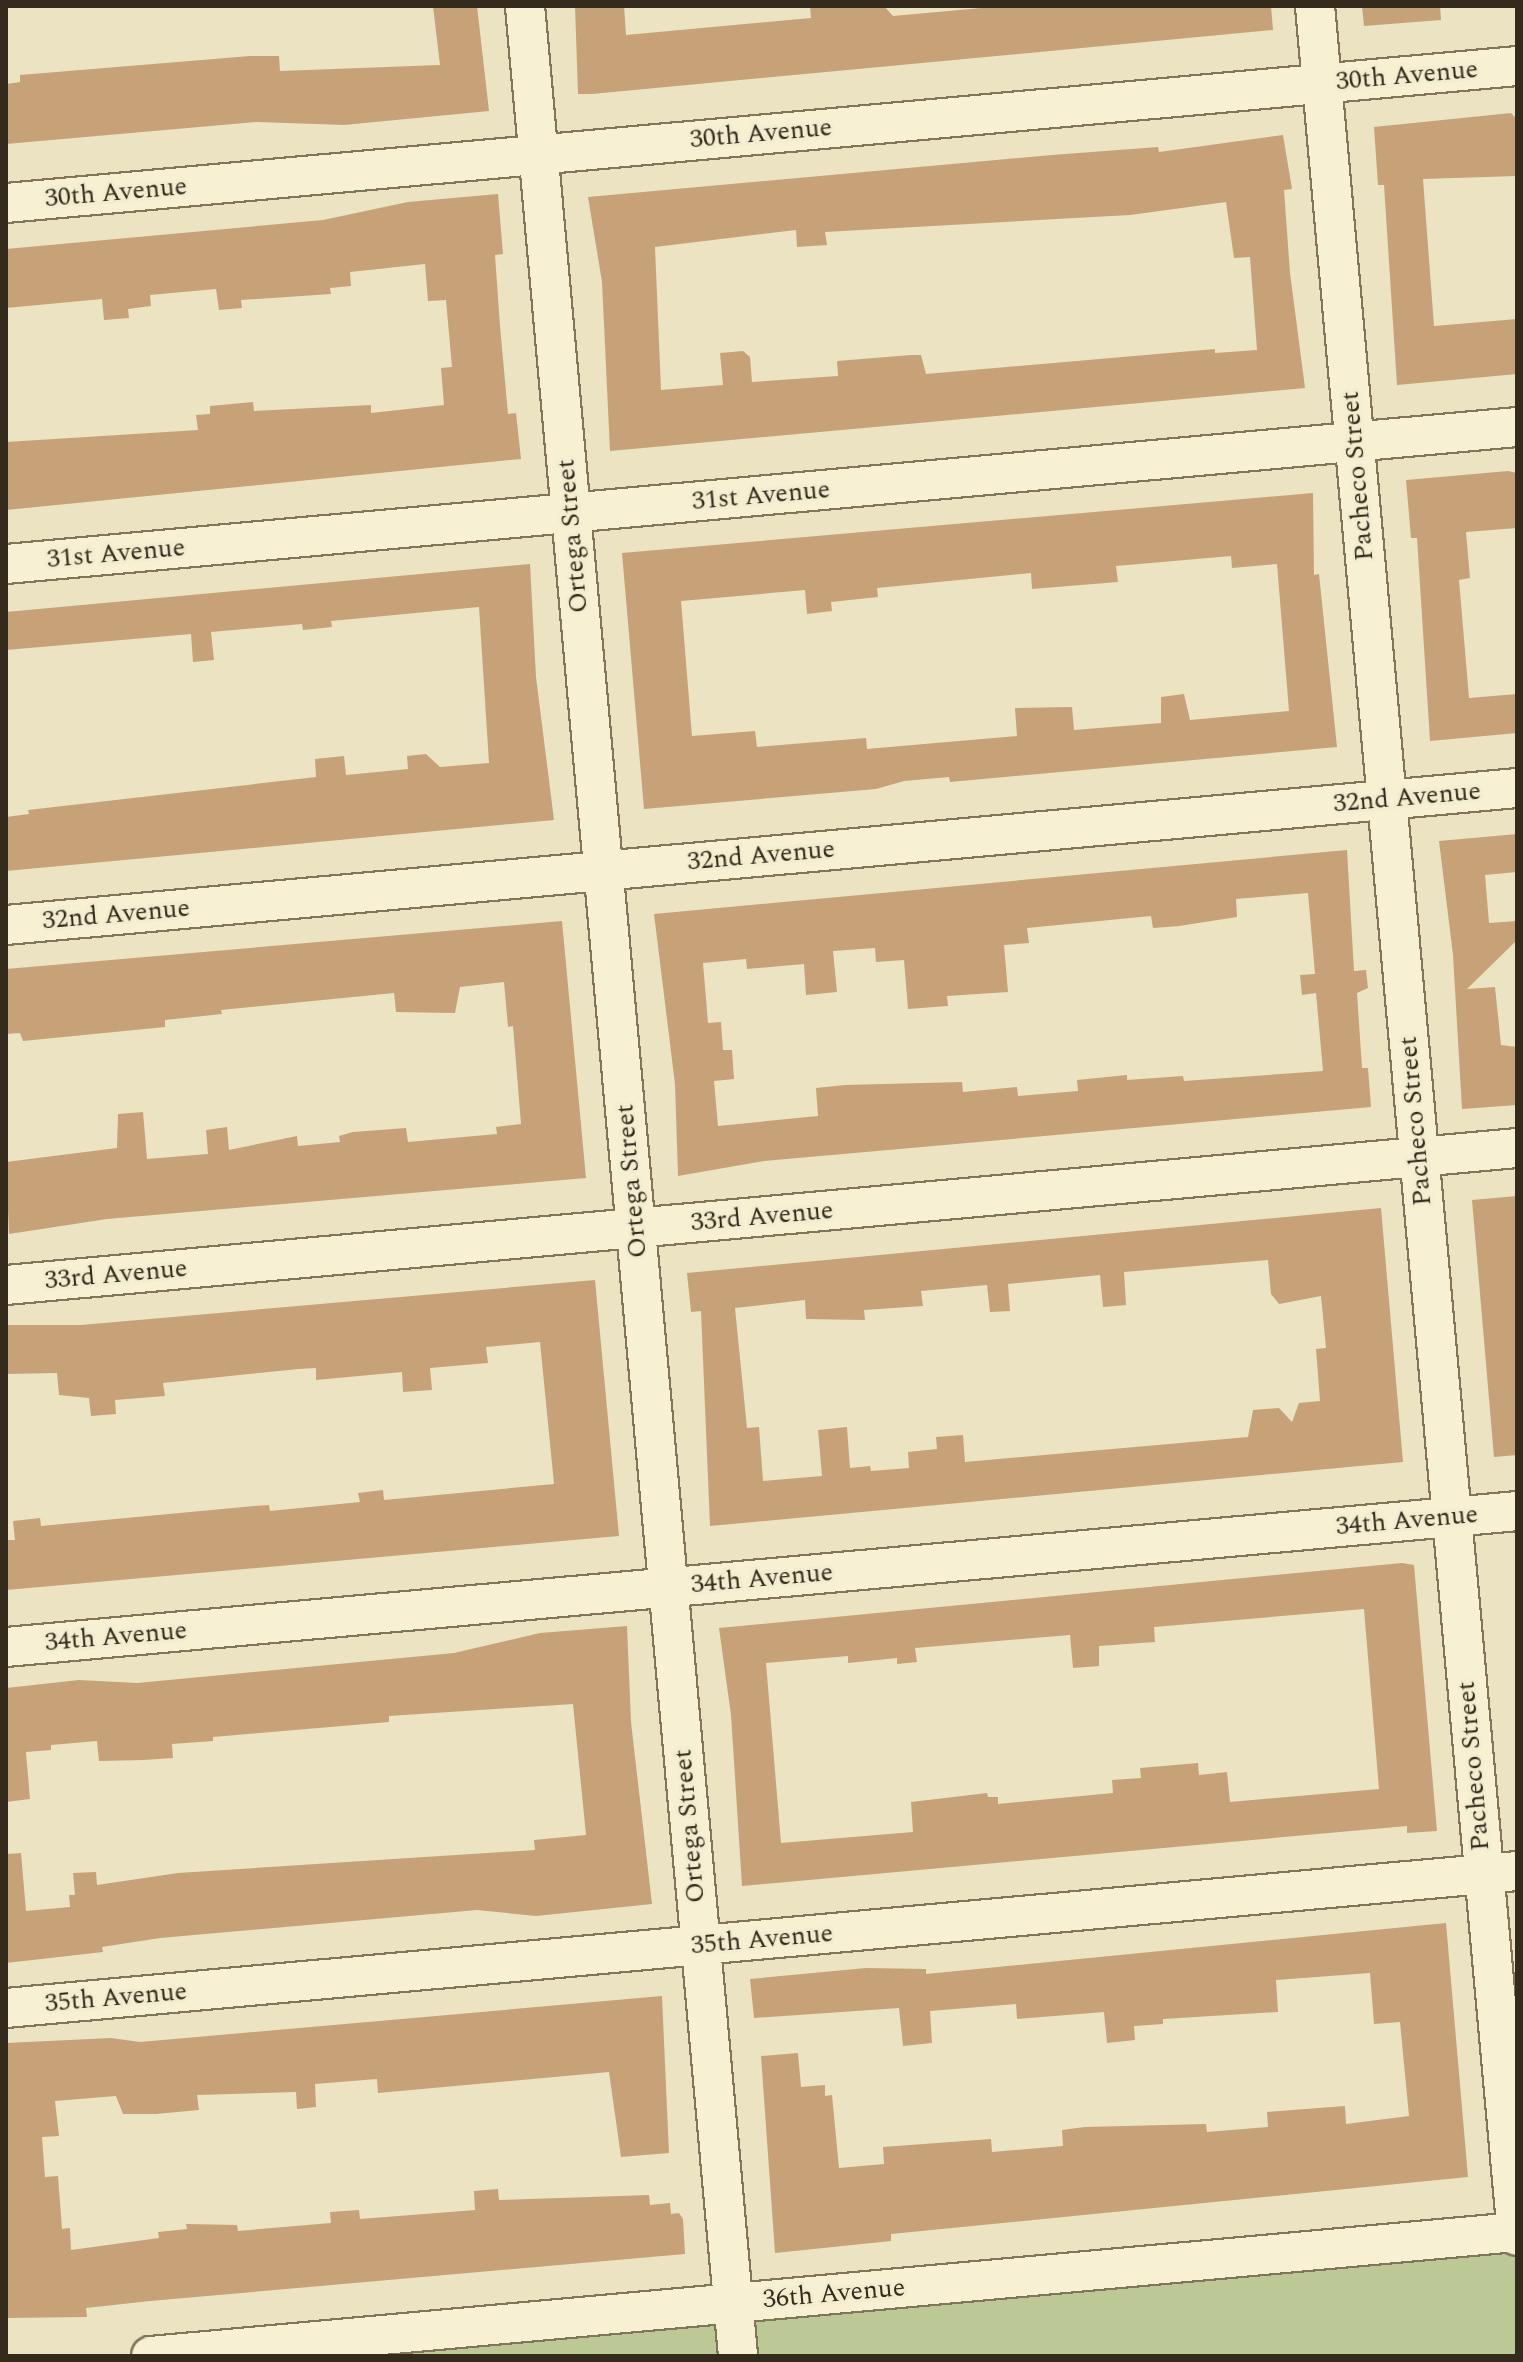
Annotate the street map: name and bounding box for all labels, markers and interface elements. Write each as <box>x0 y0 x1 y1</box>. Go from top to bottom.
street label: 30th Avenue <box>1335 54 1479 98</box>
street label: 30th Avenue <box>689 112 833 156</box>
street label: 30th Avenue <box>44 171 188 215</box>
street label: Pacheco Street <box>1335 390 1381 562</box>
street label: Ortega Street <box>551 458 595 614</box>
street label: 31st Avenue <box>691 474 831 518</box>
street label: 31st Avenue <box>46 532 186 576</box>
street label: 32nd Avenue <box>1332 776 1482 820</box>
street label: 32nd Avenue <box>686 834 836 878</box>
street label: 32nd Avenue <box>41 893 191 937</box>
street label: Pacheco Street <box>1393 1035 1439 1207</box>
street label: Ortega Street <box>610 1103 654 1259</box>
street label: 33rd Avenue <box>689 1195 835 1239</box>
street label: 33rd Avenue <box>43 1253 189 1297</box>
street label: 34th Avenue <box>1335 1499 1479 1543</box>
street label: 34th Avenue <box>690 1557 834 1601</box>
street label: 34th Avenue <box>44 1615 188 1659</box>
street label: Pacheco Street <box>1451 1680 1497 1852</box>
street label: Ortega Street <box>668 1748 712 1904</box>
street label: 35th Avenue <box>690 1918 834 1962</box>
street label: 35th Avenue <box>44 1976 188 2020</box>
street label: 36th Avenue <box>762 2272 906 2316</box>

